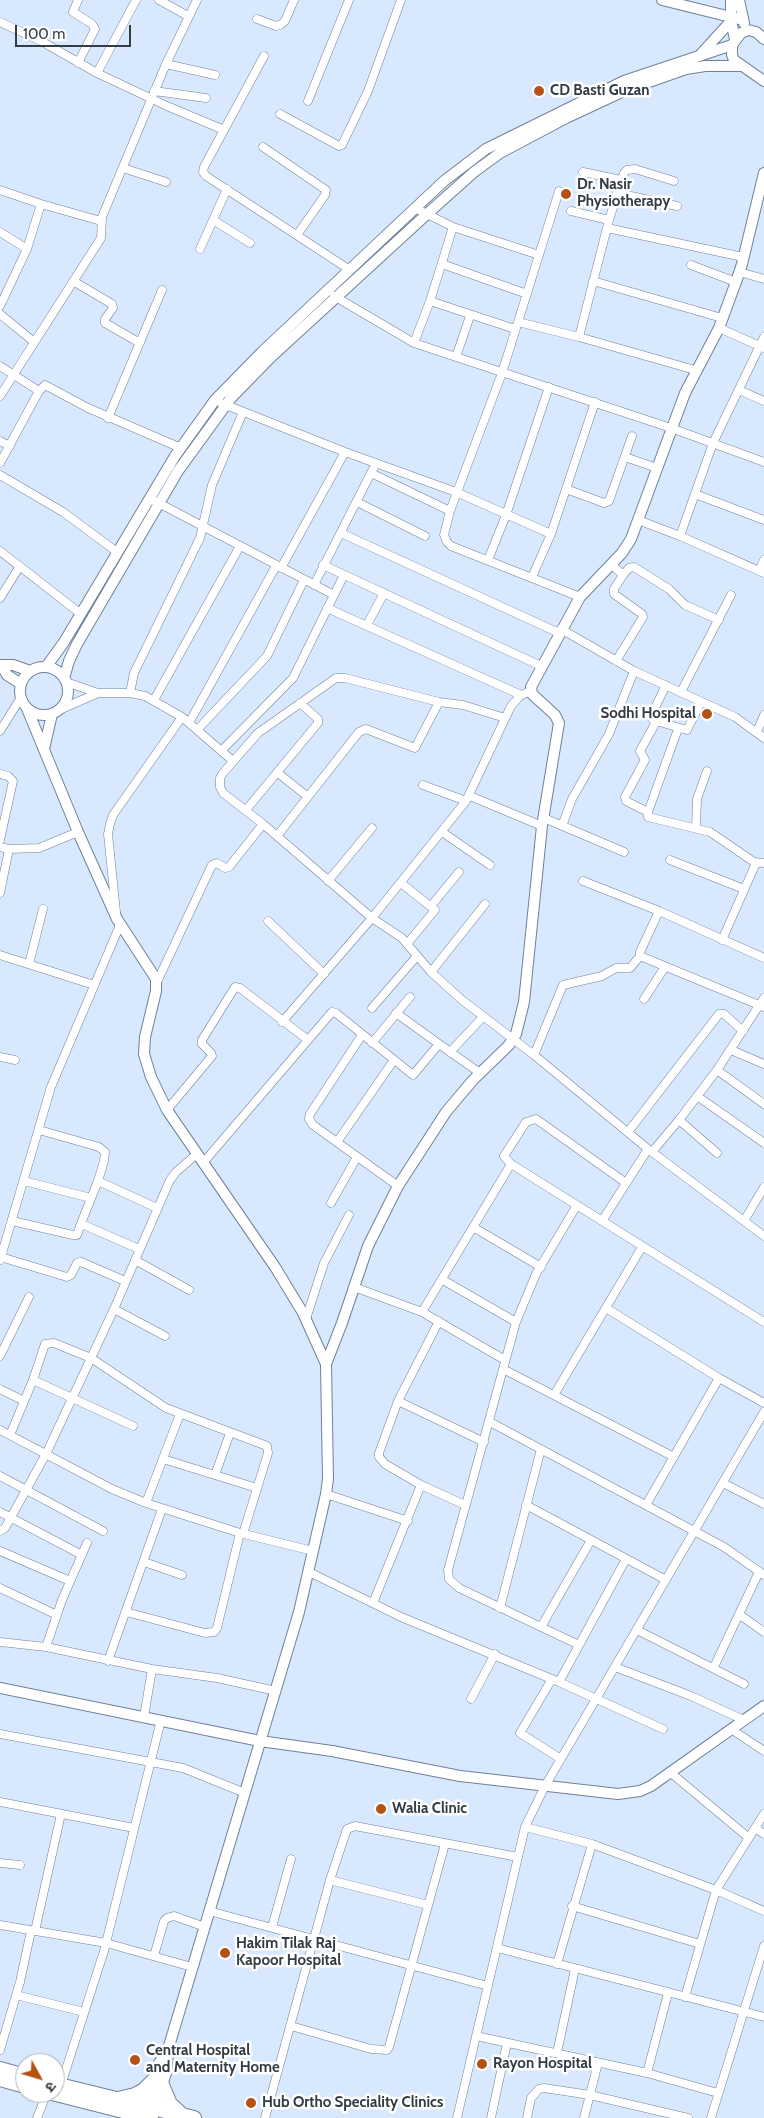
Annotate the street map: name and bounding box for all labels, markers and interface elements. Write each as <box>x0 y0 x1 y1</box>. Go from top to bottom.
scale bar <box>18 15 134 47</box>
text: 100 m <box>23 25 65 43</box>
place label: CD Basti Guzan <box>550 82 650 100</box>
marker: CD Basti Guzan <box>532 84 546 98</box>
place label: Dr. Nasir Physiotherapy <box>577 176 670 211</box>
marker: Dr. Nasir Physiotherapy <box>559 187 573 201</box>
place label: Sodhi Hospital <box>601 705 696 723</box>
marker: Sodhi Hospital <box>700 707 714 721</box>
place label: Walia Clinic <box>392 1800 467 1818</box>
marker: Walia Clinic <box>374 1802 388 1816</box>
place label: Hakim Tilak Raj Kapoor Hospital <box>236 1935 341 1970</box>
marker: Hakim Tilak Raj Kapoor Hospital <box>218 1946 232 1960</box>
place label: Central Hospital and Maternity Home <box>146 2042 280 2077</box>
north arrow <box>15 2053 65 2103</box>
marker: Central Hospital and Maternity Home <box>128 2053 142 2067</box>
place label: Rayon Hospital <box>493 2055 592 2073</box>
marker: Rayon Hospital <box>475 2057 489 2071</box>
text: उ <box>41 2078 60 2096</box>
place label: Hub Ortho Speciality Clinics <box>262 2094 443 2112</box>
marker: Hub Ortho Speciality Clinics <box>244 2096 258 2110</box>

